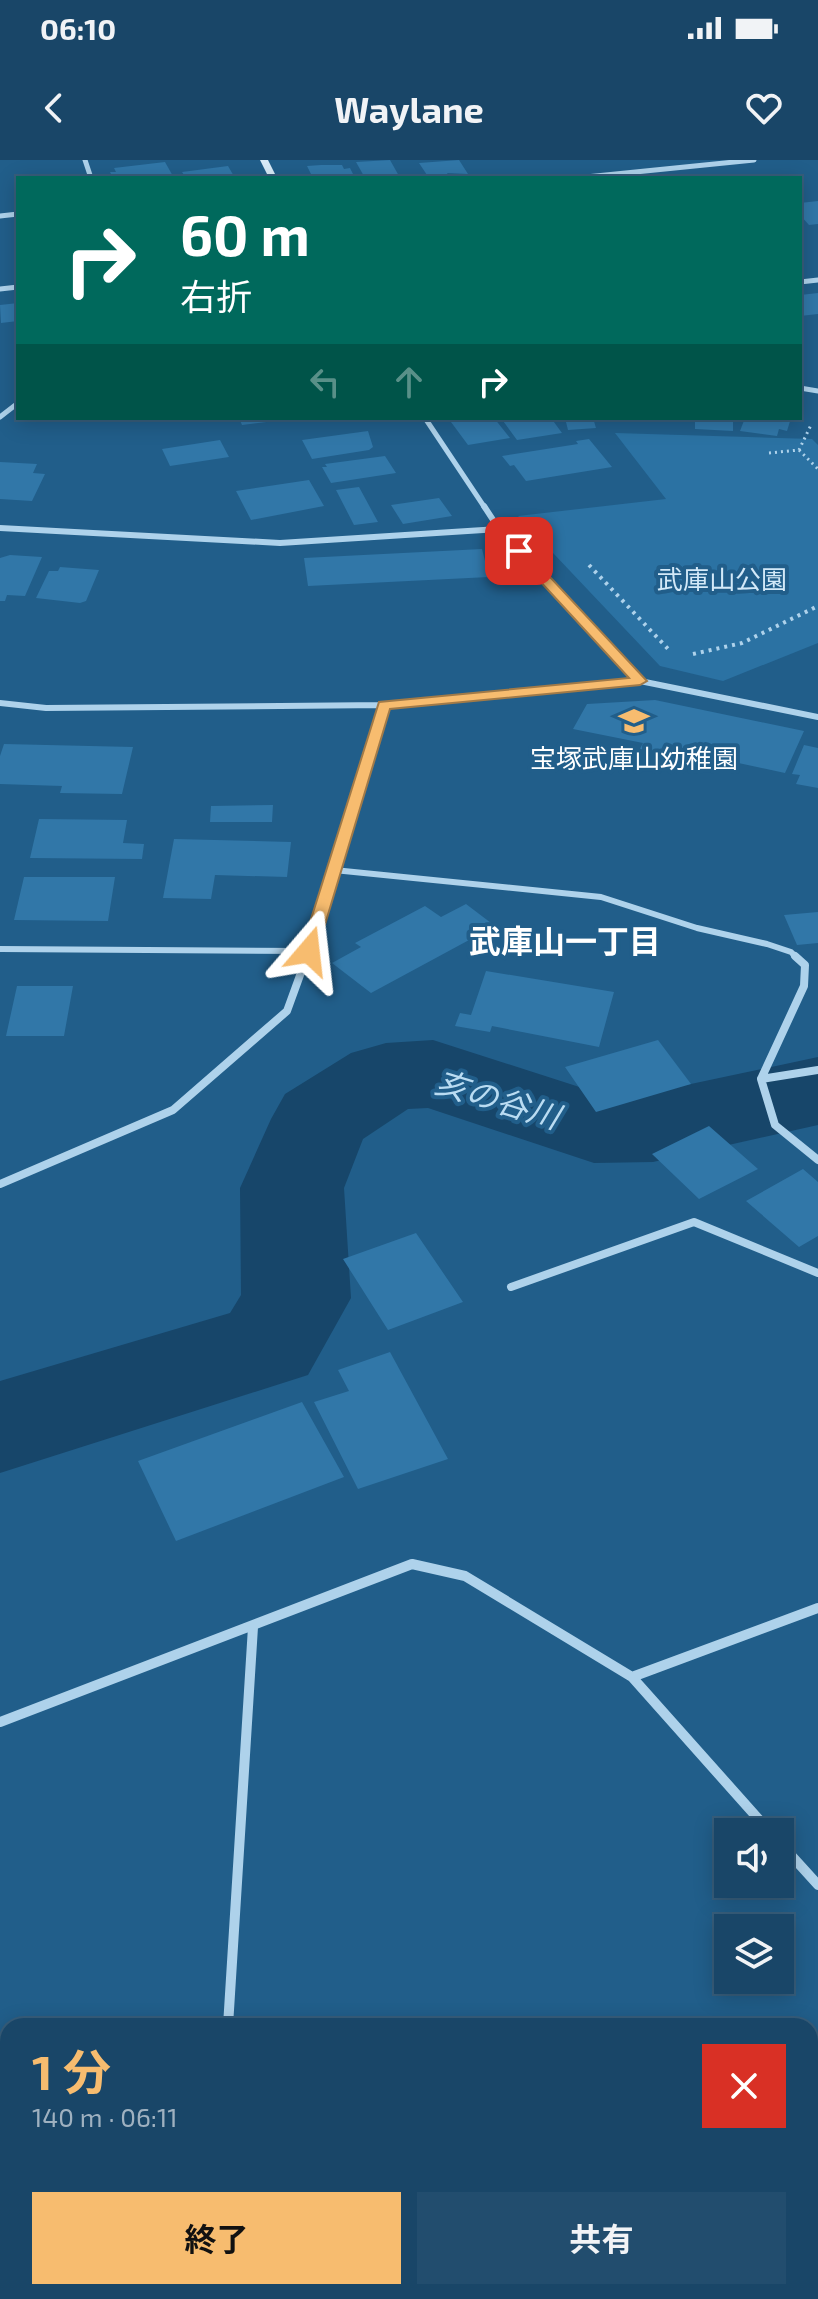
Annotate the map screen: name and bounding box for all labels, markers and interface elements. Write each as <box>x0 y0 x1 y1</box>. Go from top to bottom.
text: 06:10 <box>40 10 116 46</box>
icon: back <box>32 86 76 130</box>
icon: heart <box>742 86 786 130</box>
text: Waylane <box>334 87 484 130</box>
text: 60 m <box>180 200 310 267</box>
icon: right <box>48 208 152 312</box>
text: 右折 <box>180 274 252 317</box>
icon: left <box>303 360 347 404</box>
icon: ahead <box>387 360 431 404</box>
icon: right <box>471 360 515 404</box>
pin <box>485 517 553 585</box>
icon: arrive <box>497 529 541 573</box>
park label: 武庫山公園 <box>657 563 787 594</box>
school or university icon: 宝塚武庫山幼稚園 <box>617 704 651 738</box>
place label: 宝塚武庫山幼稚園 <box>530 742 738 773</box>
position arrow <box>267 909 351 993</box>
district label: 武庫山一丁目 <box>469 921 661 959</box>
water label: 亥の谷川 <box>431 1061 568 1136</box>
map controls <box>714 1818 794 1994</box>
button: sound <box>714 1818 794 1898</box>
button: layers <box>714 1914 794 1994</box>
text: 1 分 <box>32 2042 111 2100</box>
button: close <box>702 2044 786 2128</box>
text: 140 m · 06:11 <box>32 2101 178 2132</box>
button: 終了 <box>32 2192 401 2284</box>
button: 共有 <box>417 2192 786 2284</box>

